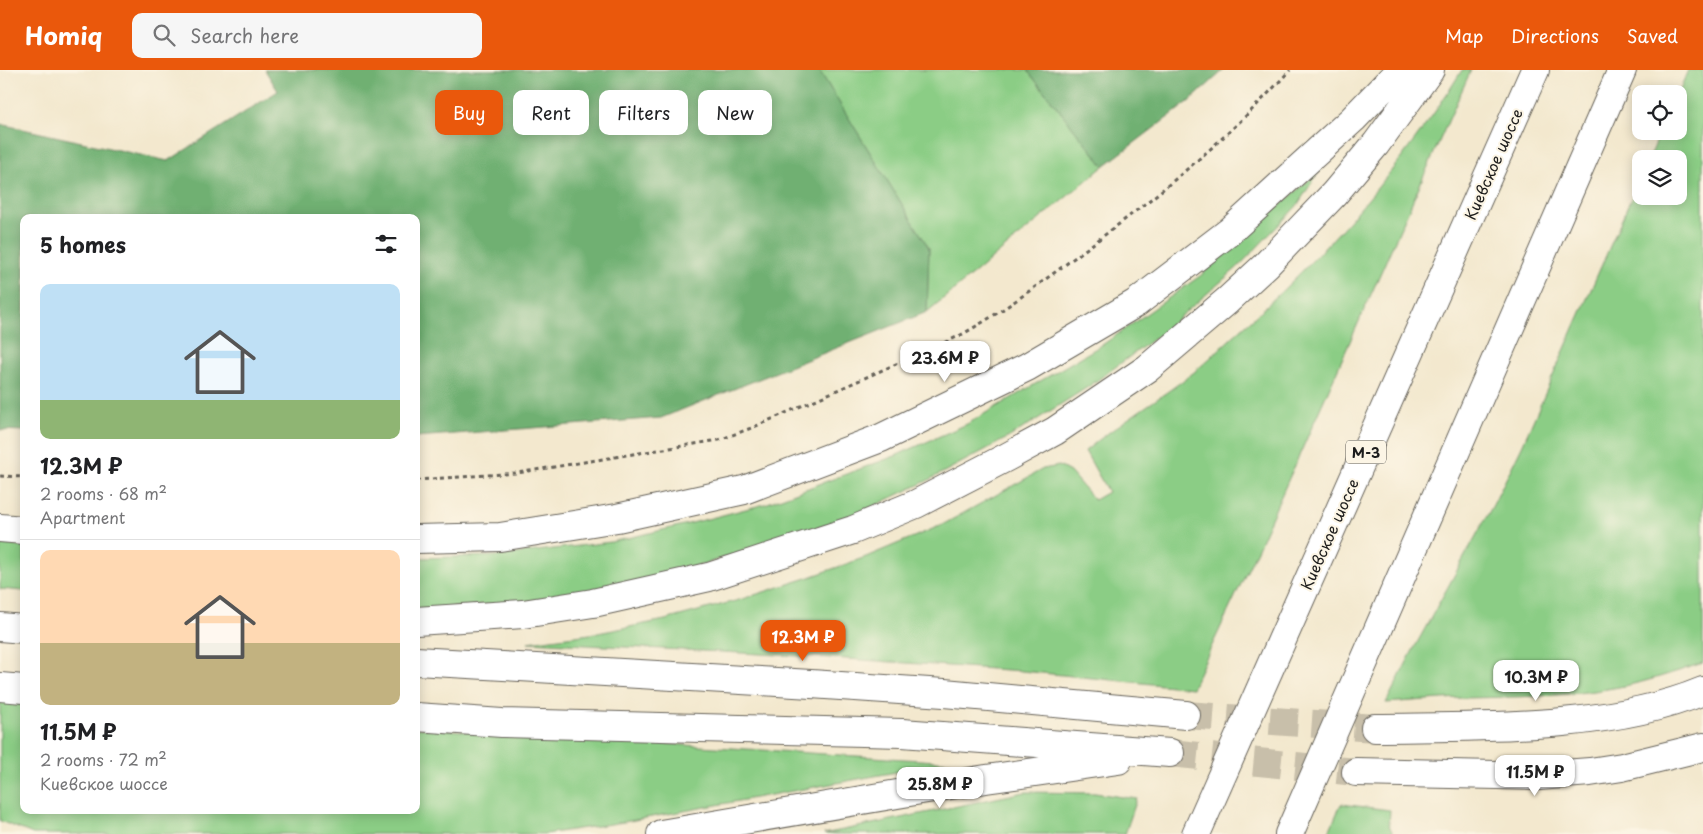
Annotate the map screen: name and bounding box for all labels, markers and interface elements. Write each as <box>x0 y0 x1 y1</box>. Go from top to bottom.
search box <box>132 13 482 58</box>
text: Homiq <box>25 17 102 53</box>
icon: search <box>150 21 178 49</box>
text: Search here <box>190 21 299 49</box>
text: Map <box>1445 22 1483 49</box>
text: Directions <box>1511 22 1599 49</box>
text: Saved <box>1627 22 1678 49</box>
map controls <box>1632 85 1687 205</box>
button: locate <box>1632 85 1687 140</box>
chip: Buy <box>435 90 503 135</box>
chip: Rent <box>513 90 589 135</box>
chip: Filters <box>599 90 688 135</box>
chip: New <box>698 90 772 135</box>
street label: Киевское шоссе <box>1458 105 1528 223</box>
button: layers <box>1632 150 1687 205</box>
text: 5 homes <box>40 228 126 260</box>
icon: filters <box>372 230 400 258</box>
icon: home <box>175 317 265 407</box>
pin: 23.6M ₽ <box>899 340 991 383</box>
text: 23.6M ₽ <box>911 345 979 369</box>
road number: М-3 <box>1346 441 1386 464</box>
text: 12.3M ₽ <box>40 449 122 481</box>
street label: Киевское шоссе <box>1294 475 1364 593</box>
text: 2 rooms · 68 m² <box>40 481 167 505</box>
text: Apartment <box>40 505 125 529</box>
icon: home <box>175 582 265 672</box>
pin: 12.3M ₽ <box>757 620 849 662</box>
text: 12.3M ₽ <box>772 624 834 648</box>
pin: 10.3M ₽ <box>1490 660 1582 702</box>
text: 10.3M ₽ <box>1504 664 1568 688</box>
text: 11.5M ₽ <box>40 715 116 747</box>
text: 2 rooms · 72 m² <box>40 747 167 771</box>
pin: 11.5M ₽ <box>1489 754 1581 797</box>
text: 11.5M ₽ <box>1506 759 1564 783</box>
pin: 25.8M ₽ <box>894 766 986 809</box>
text: Киевское шоссе <box>40 771 168 795</box>
text: 25.8M ₽ <box>907 771 973 795</box>

